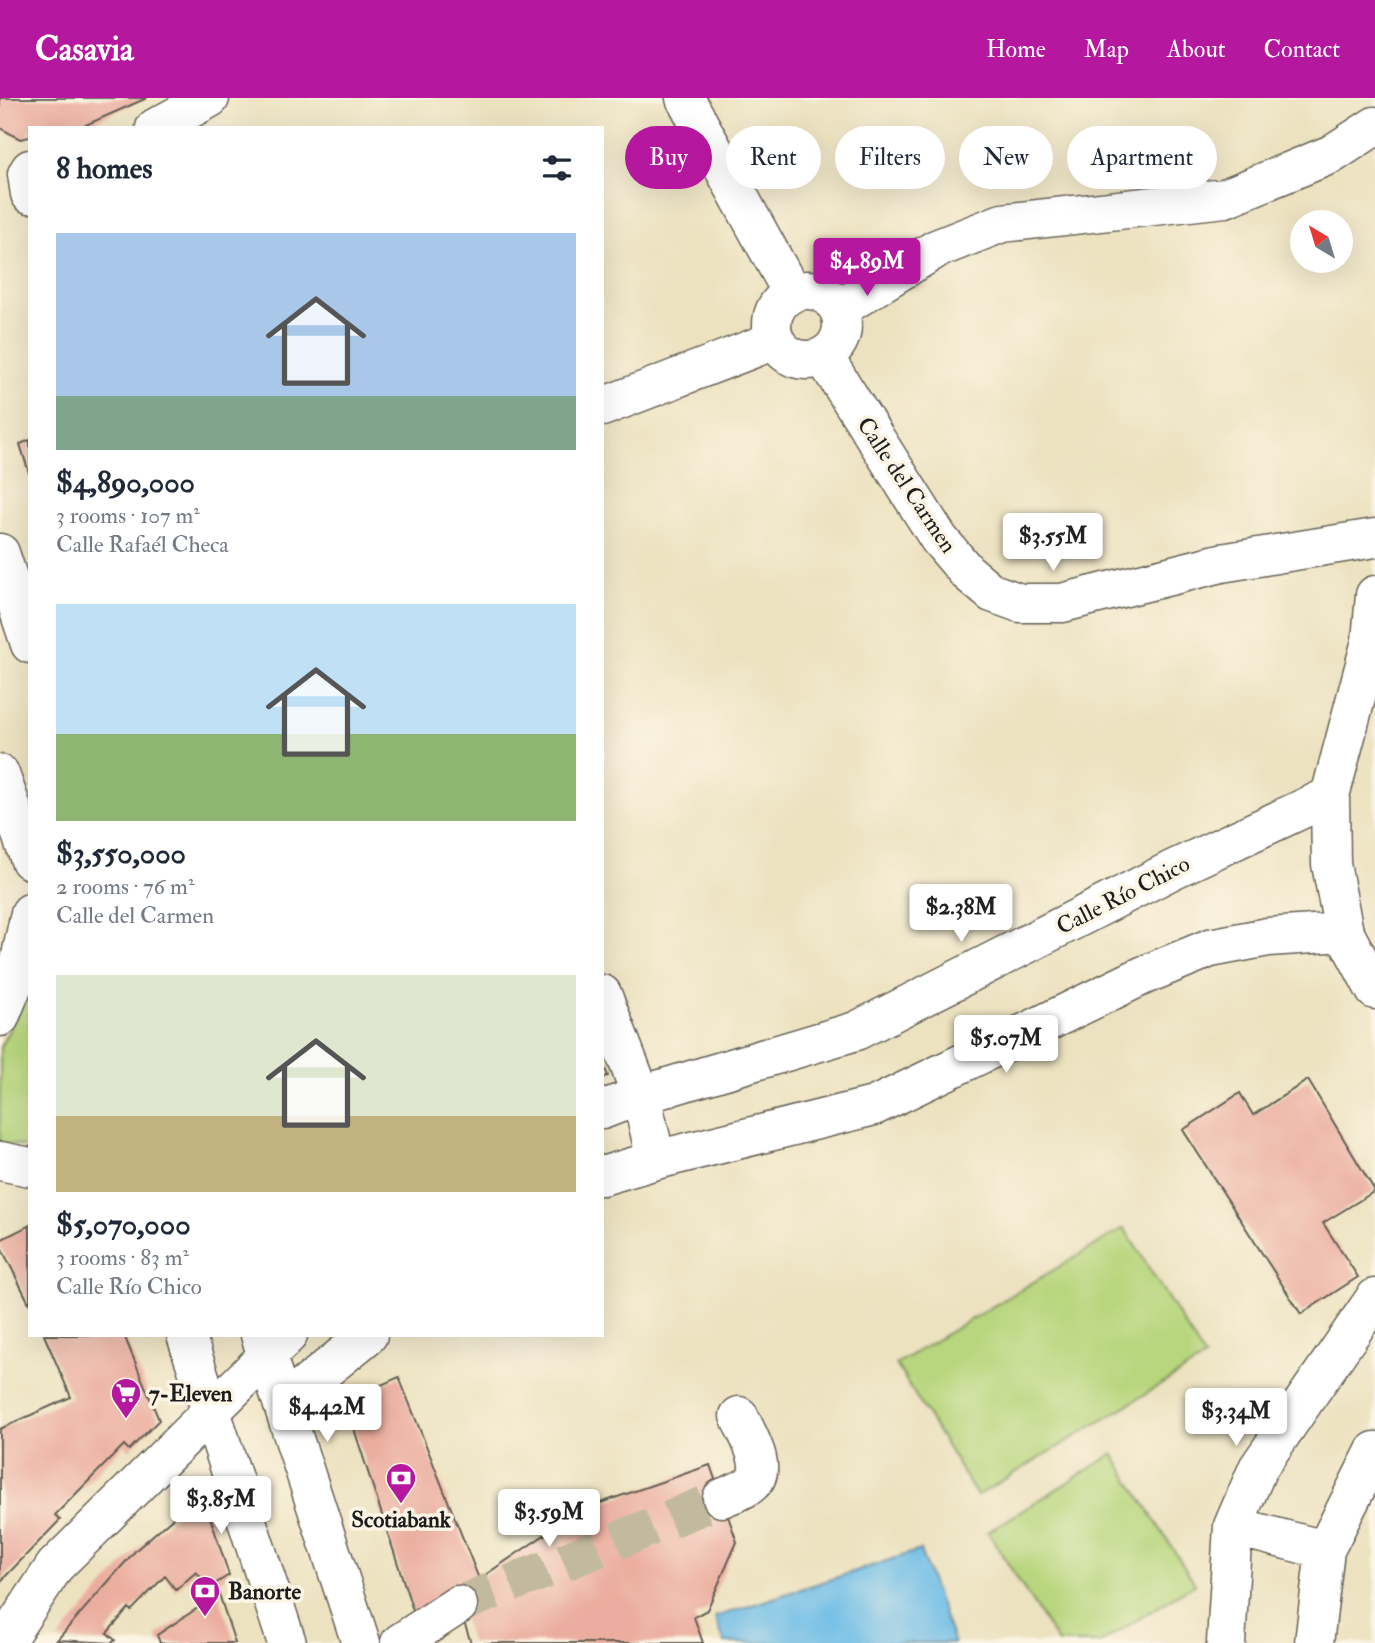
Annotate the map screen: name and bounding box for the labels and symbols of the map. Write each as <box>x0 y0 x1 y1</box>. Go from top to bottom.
north arrow <box>1290 210 1353 273</box>
pin: $4.89M <box>810 238 924 298</box>
street label: Calle del Carmen <box>851 411 963 559</box>
pin: $3.55M <box>996 514 1110 573</box>
street label: Calle Río Chico <box>1051 849 1195 941</box>
pin: $2.38M <box>904 884 1018 944</box>
pin: $5.07M <box>949 1016 1063 1075</box>
supermarket icon: 7-Eleven <box>109 1376 143 1420</box>
place label: 7-Eleven <box>149 1379 233 1408</box>
pin: $4.42M <box>270 1384 384 1444</box>
pin: $3.34M <box>1179 1388 1293 1448</box>
bank icon: Scotiabank <box>384 1461 418 1505</box>
pin: $3.85M <box>164 1476 278 1536</box>
pin: $3.59M <box>492 1490 606 1549</box>
place label: Scotiabank <box>351 1505 452 1534</box>
bank icon: Banorte <box>188 1574 222 1618</box>
place label: Banorte <box>228 1577 301 1606</box>

